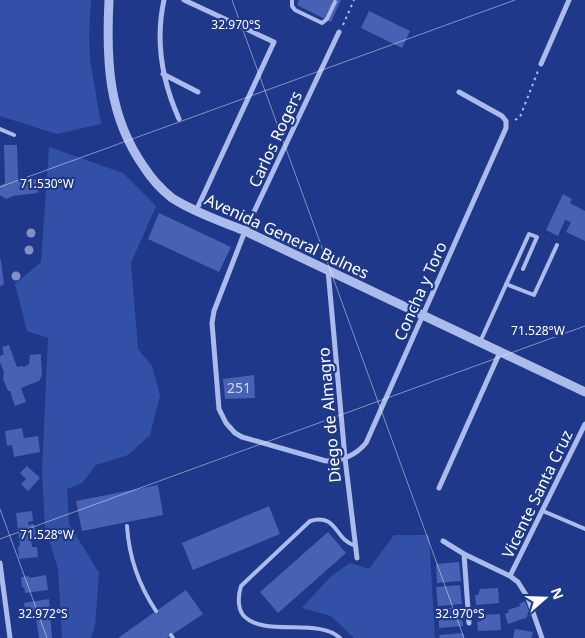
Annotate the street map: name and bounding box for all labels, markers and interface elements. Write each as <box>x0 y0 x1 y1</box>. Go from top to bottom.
text: 32.970°S <box>211 16 261 33</box>
street label: Carlos Rogers <box>243 87 307 191</box>
text: 71.530°W <box>20 175 74 192</box>
street label: Avenida General Bulnes <box>201 188 373 284</box>
street label: Concha y Toro <box>388 238 452 344</box>
text: 71.528°W <box>511 322 565 339</box>
street label: Diego de Almagro <box>312 346 346 484</box>
house number: 251 <box>227 378 251 397</box>
street label: Vicente Santa Cruz <box>496 426 578 562</box>
text: 71.528°W <box>20 526 74 543</box>
north arrow <box>520 573 570 623</box>
text: N <box>547 585 569 602</box>
text: 32.972°S <box>18 605 68 622</box>
text: 32.970°S <box>435 605 485 622</box>

